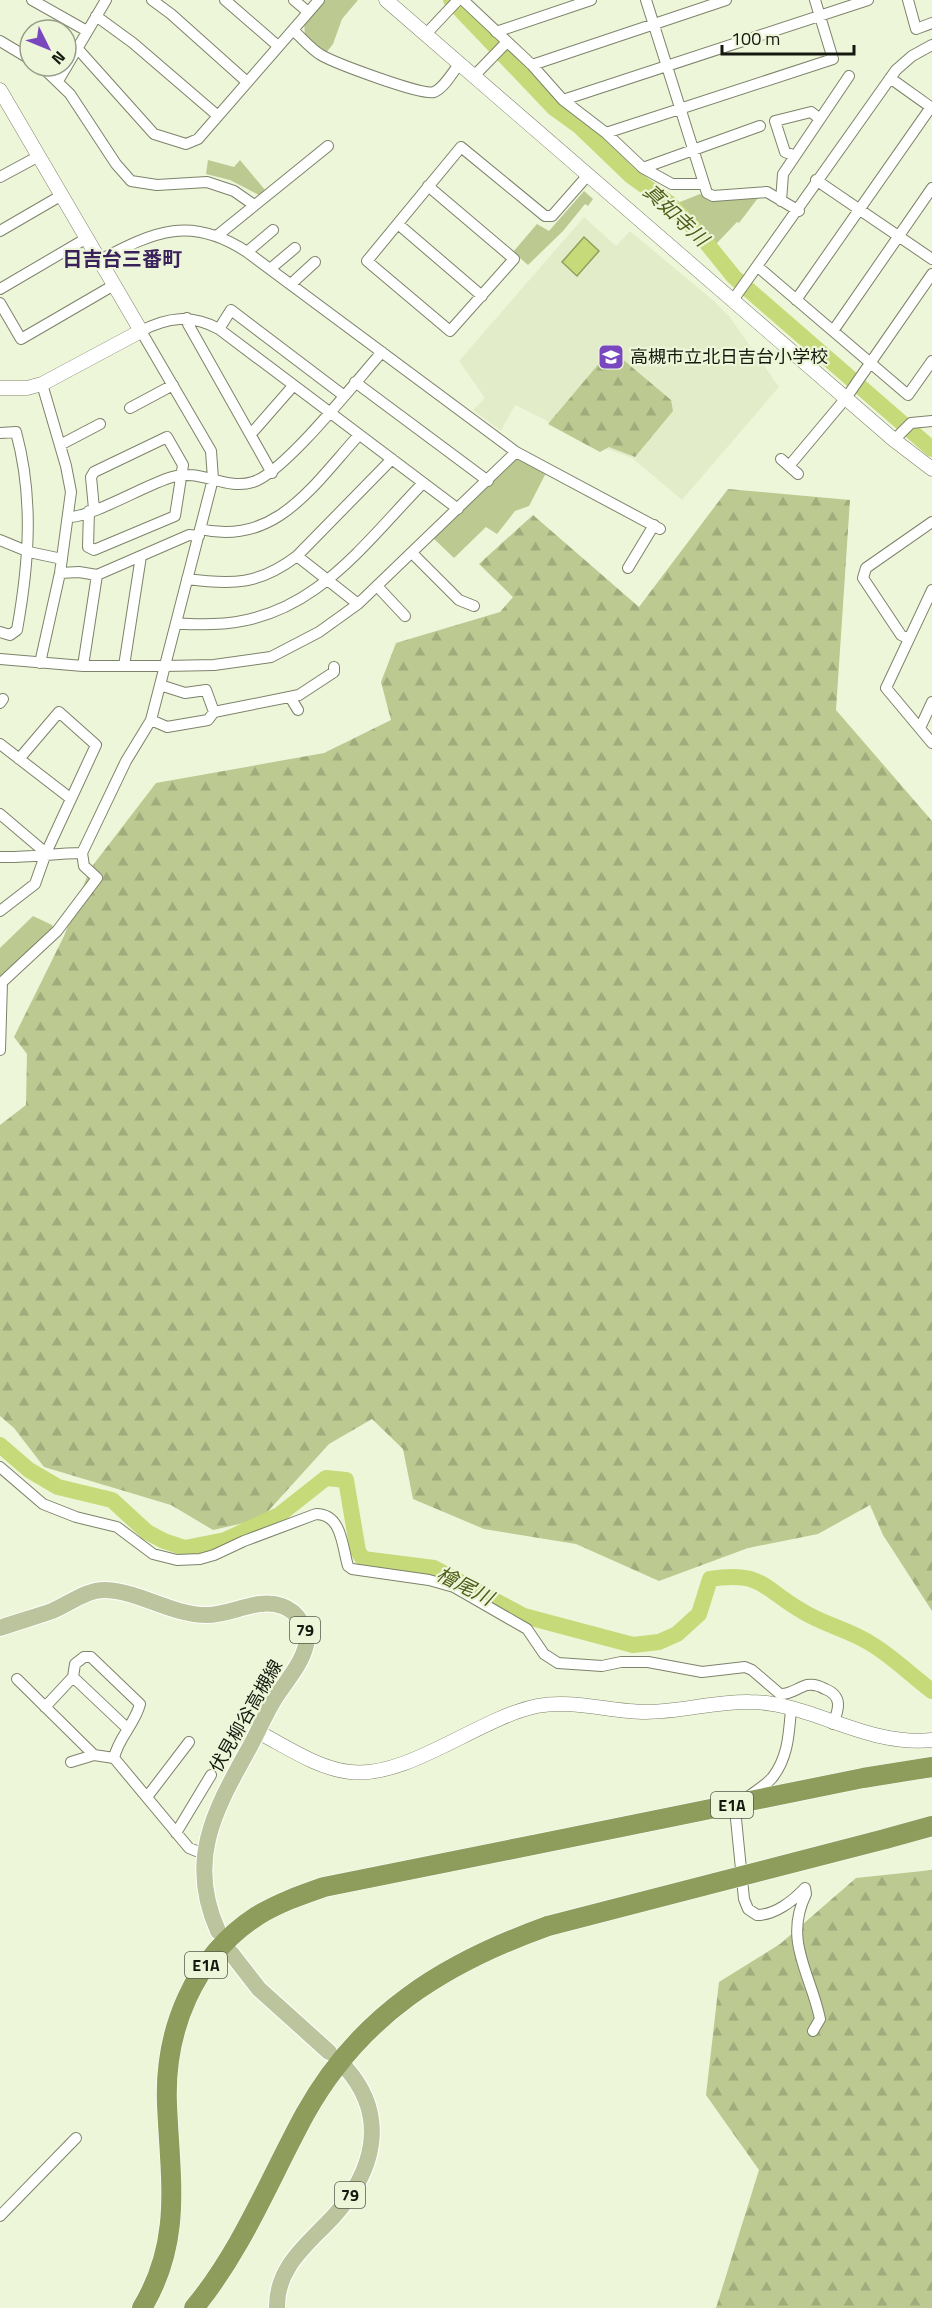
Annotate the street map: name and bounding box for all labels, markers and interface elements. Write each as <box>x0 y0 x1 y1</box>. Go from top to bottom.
north arrow <box>18 18 78 78</box>
scale bar <box>722 18 854 56</box>
text: 100 m <box>731 25 780 52</box>
text: N <box>46 46 72 70</box>
water label: 真如寺川 <box>637 176 718 255</box>
district label: 日吉台三番町 <box>62 243 182 274</box>
school or university icon: 高槻市立北日吉台小学校 <box>596 342 626 372</box>
place label: 高槻市立北日吉台小学校 <box>630 343 828 370</box>
water label: 檜尾川 <box>431 1558 501 1614</box>
road number: 79 <box>290 1617 320 1643</box>
street label: 伏見柳谷高槻線 <box>202 1654 289 1777</box>
road number: E1A <box>711 1792 753 1818</box>
road number: E1A <box>185 1952 227 1978</box>
road number: 79 <box>335 2182 365 2208</box>

